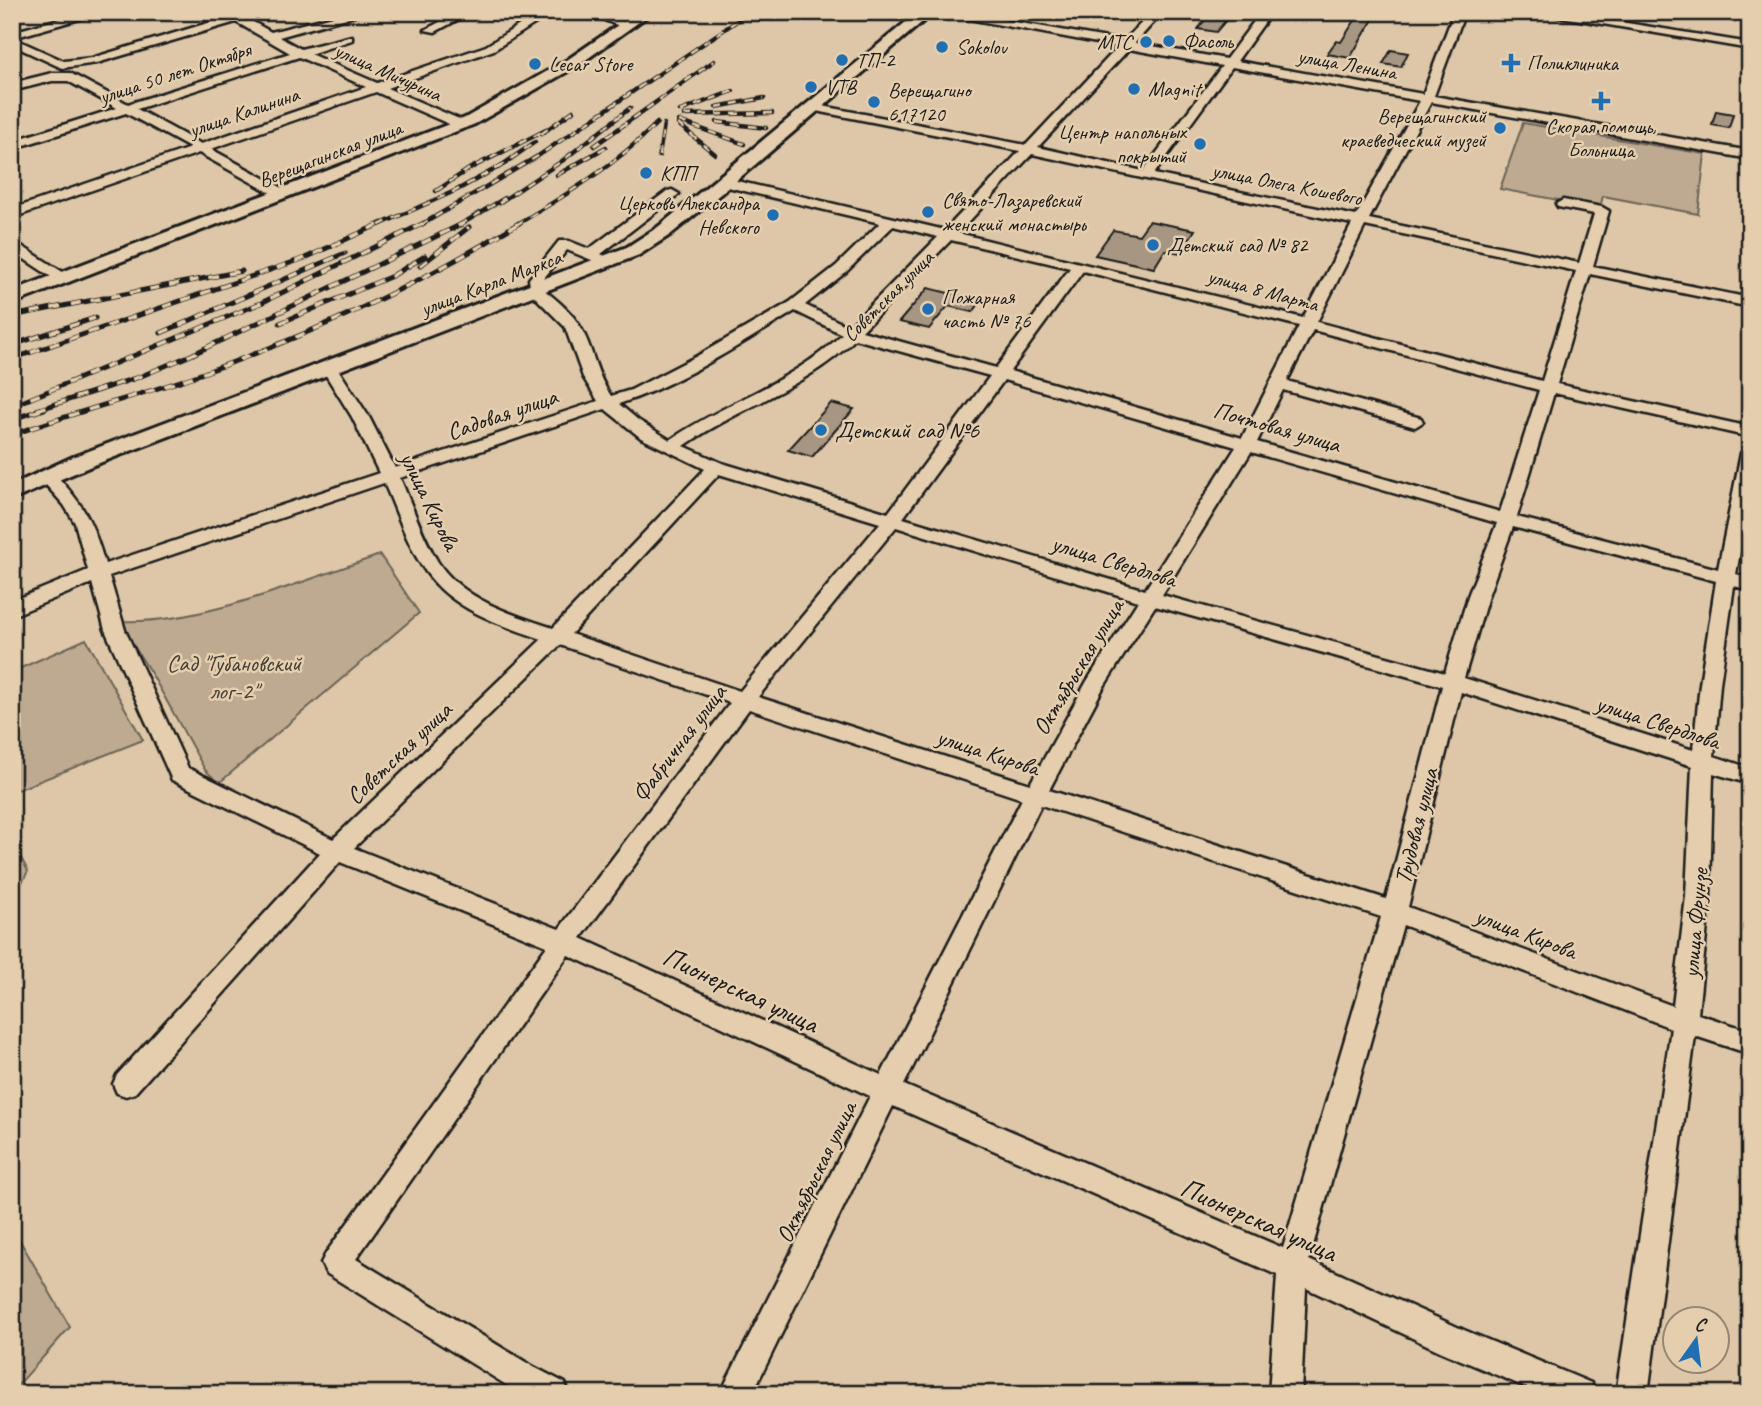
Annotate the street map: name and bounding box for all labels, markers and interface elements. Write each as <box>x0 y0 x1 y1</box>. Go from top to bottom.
place label: Фасоль <box>1183 28 1235 54</box>
place label: МТС <box>1097 29 1135 55</box>
marker: Фасоль <box>1161 33 1177 49</box>
place label: Sokolov <box>956 34 1008 60</box>
marker: МТС <box>1138 34 1154 50</box>
street label: улица 50 лет Октября <box>94 36 256 110</box>
street label: улица Мичурина <box>329 36 447 108</box>
marker: Sokolov <box>934 39 950 55</box>
street label: улица Ленина <box>1294 42 1401 86</box>
place label: ТП-2 <box>856 47 896 73</box>
place label: Поликлиника <box>1527 50 1619 76</box>
place label: Lecar Store <box>549 51 634 77</box>
marker: ТП-2 <box>834 52 850 68</box>
marker: Поликлиника <box>1501 53 1521 73</box>
marker: Lecar Store <box>527 56 543 72</box>
place label: VTB <box>825 74 858 100</box>
place label: Magnit <box>1148 76 1203 102</box>
place label: Верещагино 617120 <box>888 77 973 127</box>
marker: VTB <box>803 79 819 95</box>
street label: улица Калинина <box>184 80 304 144</box>
marker: Magnit <box>1126 81 1142 97</box>
marker: Скорая помощь, Больница <box>1591 91 1611 111</box>
marker: Верещагино 617120 <box>866 94 882 110</box>
place label: Верещагинский краеведческий музей <box>1340 103 1487 153</box>
place label: Скорая помощь, Больница <box>1546 113 1656 163</box>
street label: Верещагинская улица <box>255 114 408 193</box>
place label: Центр напольных покрытий <box>1058 119 1188 169</box>
marker: Верещагинский краеведческий музей <box>1492 120 1508 136</box>
marker: Центр напольных покрытий <box>1192 136 1208 152</box>
street label: улица Олега Кошевого <box>1208 156 1366 212</box>
place label: КПП <box>660 160 700 186</box>
marker: КПП <box>638 165 654 181</box>
place label: Свято-Лазаревский женский монастырь <box>942 187 1087 237</box>
place label: Церковь Александра Невского <box>618 190 761 240</box>
marker: Свято-Лазаревский женский монастырь <box>920 204 936 220</box>
marker: Церковь Александра Невского <box>765 207 781 223</box>
place label: Детский сад № 82 <box>1167 232 1309 258</box>
marker: Детский сад № 82 <box>1145 237 1161 253</box>
street label: улица Карла Маркса <box>415 244 567 323</box>
street label: Советская улица <box>837 244 940 347</box>
street label: улица 8 Марта <box>1203 262 1323 318</box>
place label: Пожарная часть № 76 <box>942 284 1031 334</box>
marker: Пожарная часть № 76 <box>920 301 936 317</box>
street label: Садовая улица <box>443 381 563 447</box>
street label: Почтовая улица <box>1210 395 1345 460</box>
place label: Детский сад №6 <box>835 415 980 445</box>
marker: Детский сад №6 <box>813 422 829 438</box>
street label: улица Кирова <box>392 445 468 557</box>
street label: улица Свердлова <box>1046 527 1182 595</box>
street label: Октябрьская улица <box>1026 592 1131 740</box>
park label: Сад "Губановский лог-2" <box>167 648 303 706</box>
street label: Фабричная улица <box>625 677 734 808</box>
street label: улица Свердлова <box>1590 687 1726 757</box>
street label: Советская улица <box>340 694 459 811</box>
street label: улица Кирова <box>931 721 1045 783</box>
street label: Трудовая улица <box>1387 764 1445 887</box>
street label: улица Фрунзе <box>1675 865 1715 981</box>
street label: улица Кирова <box>1469 899 1583 967</box>
street label: Пионерская улица <box>657 938 826 1041</box>
street label: Октябрьская улица <box>769 1095 864 1247</box>
street label: Пионерская улица <box>1175 1169 1344 1270</box>
north arrow <box>1660 1304 1730 1374</box>
text: С <box>1692 1312 1710 1338</box>

